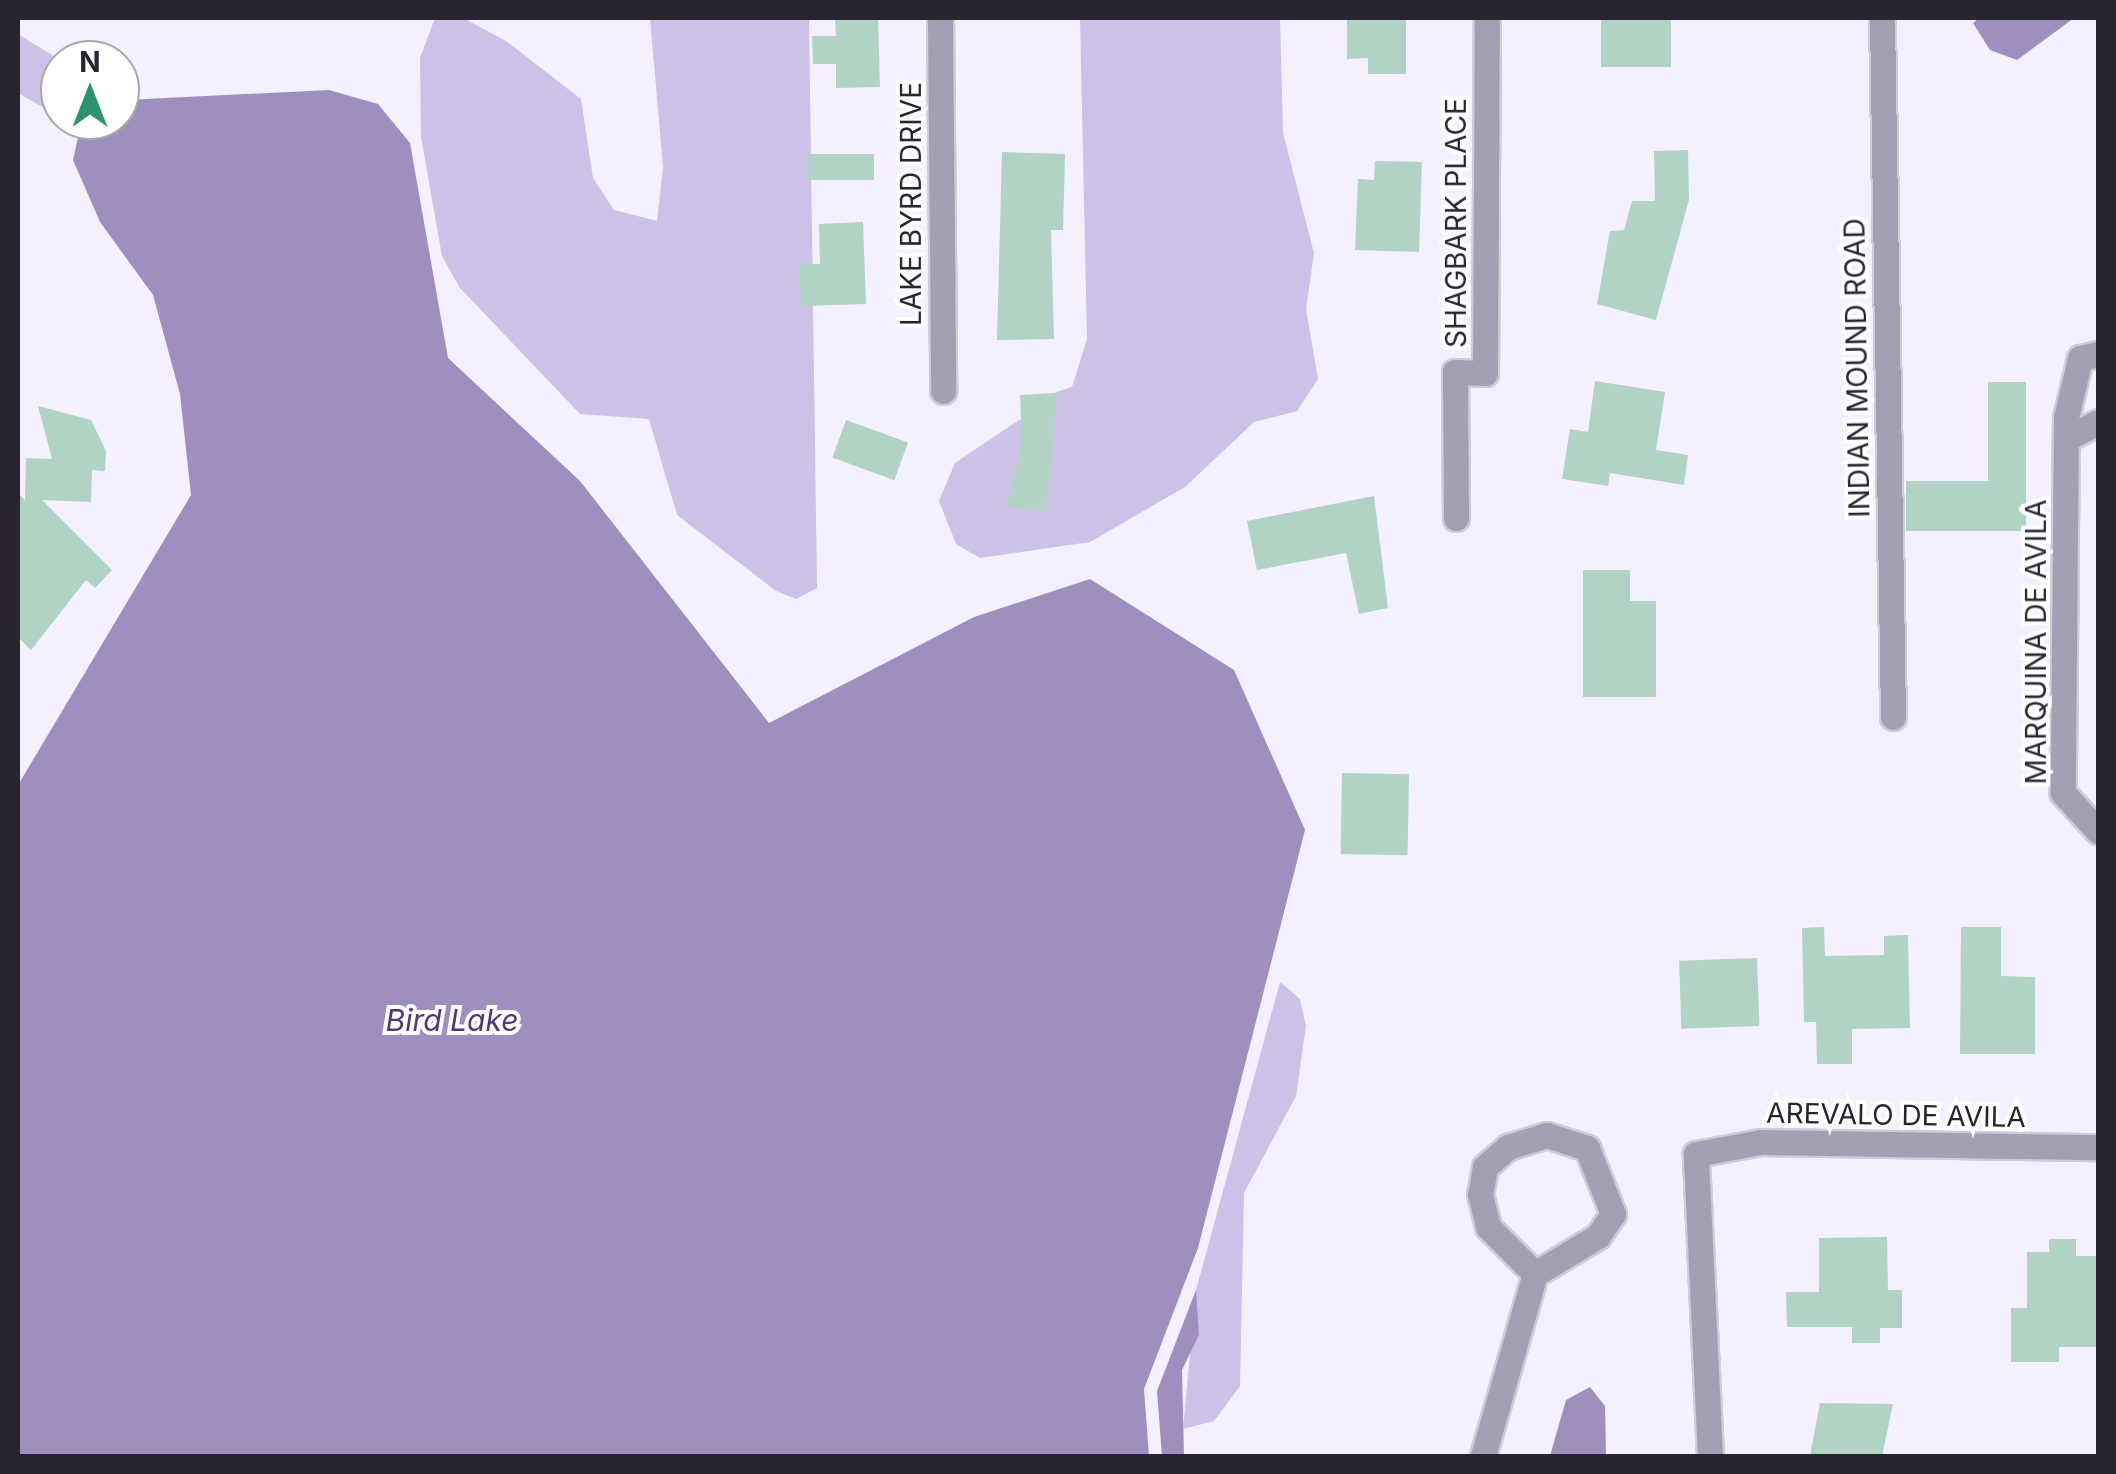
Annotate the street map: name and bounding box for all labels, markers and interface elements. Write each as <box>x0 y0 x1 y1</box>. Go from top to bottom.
north arrow <box>40 40 140 140</box>
text: N <box>79 45 101 79</box>
street label: LAKE BYRD DRIVE <box>894 82 928 326</box>
street label: SHAGBARK PLACE <box>1439 98 1473 348</box>
street label: INDIAN MOUND ROAD <box>1838 218 1876 518</box>
street label: MARQUINA DE AVILA <box>2019 500 2053 784</box>
water label: Bird Lake <box>386 1002 518 1038</box>
street label: AREVALO DE AVILA <box>1766 1096 2026 1134</box>

